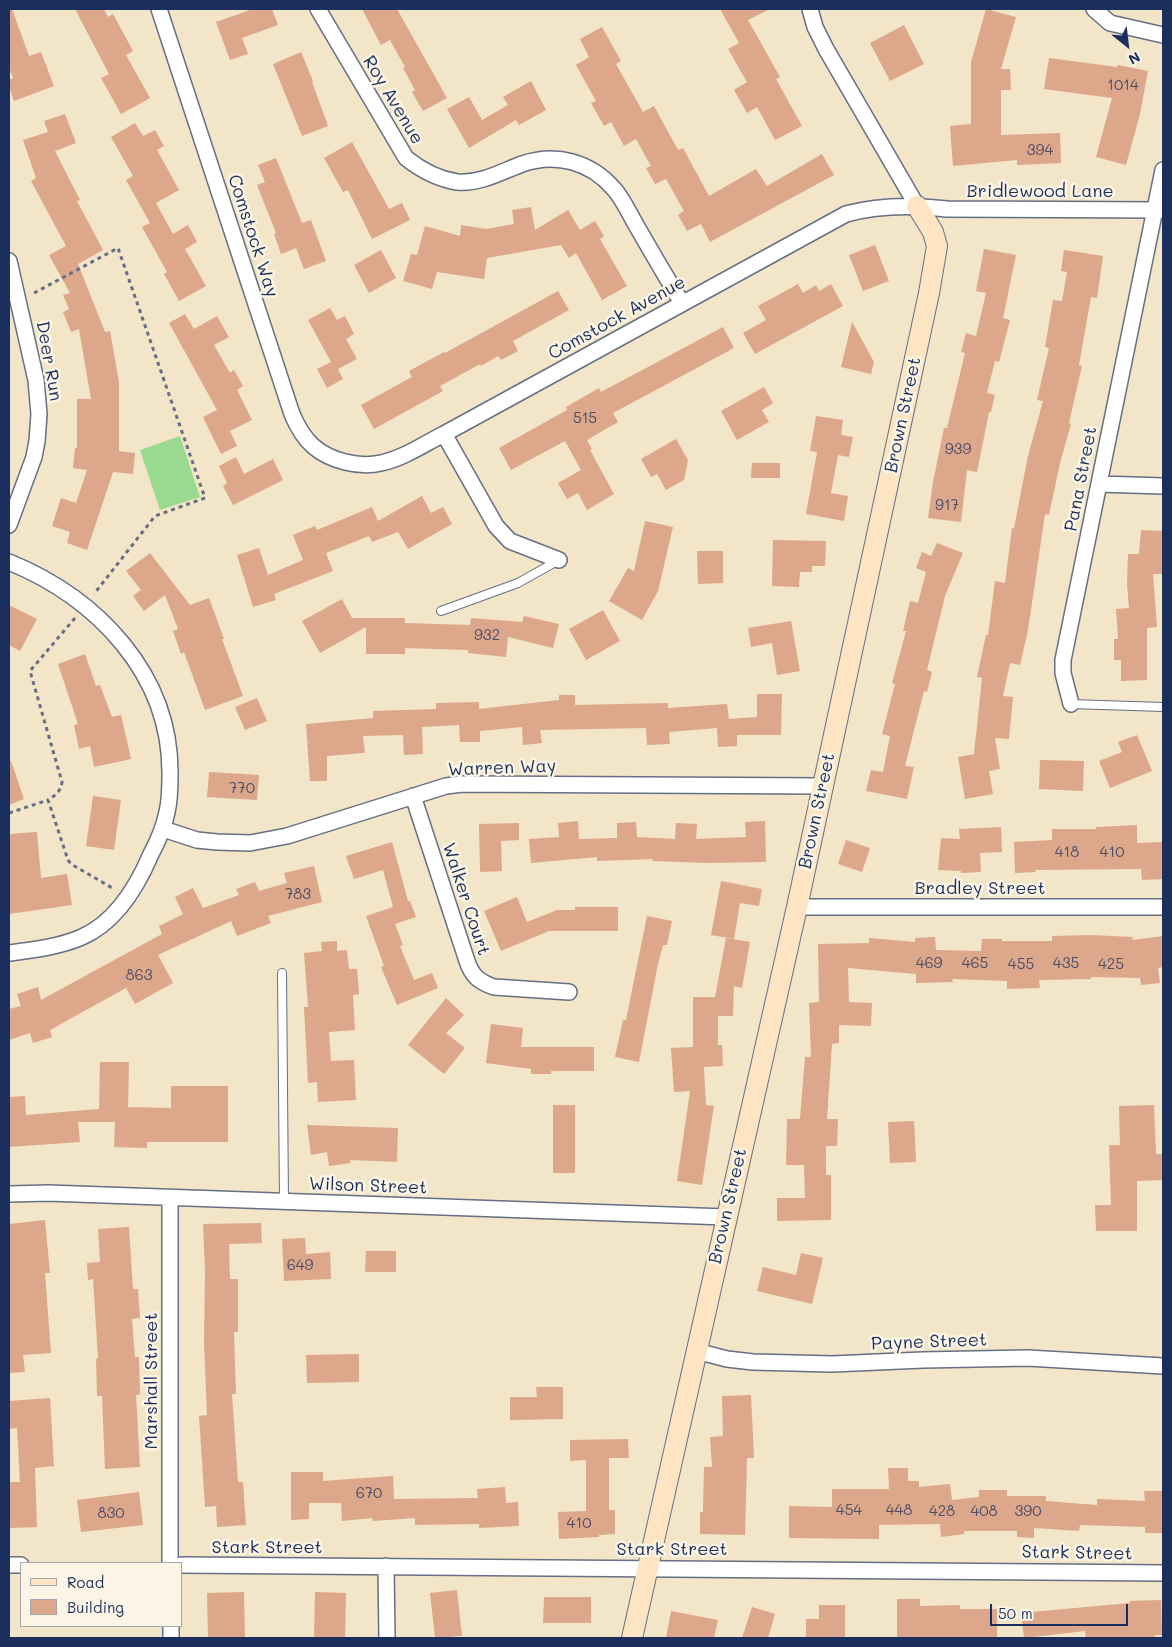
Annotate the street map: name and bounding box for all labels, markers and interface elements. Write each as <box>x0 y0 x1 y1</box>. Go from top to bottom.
north arrow <box>1102 20 1152 70</box>
text: N <box>1125 48 1144 69</box>
street label: Roy Avenue <box>358 52 428 148</box>
house number: 1014 <box>1107 76 1139 94</box>
house number: 394 <box>1027 141 1053 159</box>
street label: Comstock Way <box>223 172 283 300</box>
street label: Bridlewood Lane <box>966 180 1114 202</box>
street label: Comstock Avenue <box>545 271 689 365</box>
street label: Deer Run <box>31 319 67 403</box>
street label: Brown Street <box>880 355 926 475</box>
house number: 515 <box>573 409 597 427</box>
street label: Pana Street <box>1060 425 1102 533</box>
house number: 939 <box>945 440 971 458</box>
house number: 917 <box>935 496 959 514</box>
house number: 932 <box>474 626 500 644</box>
street label: Brown Street <box>794 751 840 871</box>
street label: Warren Way <box>447 755 557 781</box>
house number: 770 <box>229 779 255 797</box>
street label: Walker Court <box>438 840 494 958</box>
house number: 418 <box>1055 843 1079 861</box>
house number: 410 <box>1100 843 1124 861</box>
street label: Bradley Street <box>915 877 1045 899</box>
house number: 783 <box>285 885 311 903</box>
house number: 469 <box>916 954 942 972</box>
house number: 465 <box>962 954 988 972</box>
house number: 435 <box>1053 954 1079 972</box>
house number: 455 <box>1008 955 1034 973</box>
house number: 425 <box>1098 955 1124 973</box>
house number: 863 <box>126 966 152 984</box>
street label: Brown Street <box>704 1146 752 1266</box>
street label: Wilson Street <box>309 1173 427 1199</box>
house number: 649 <box>287 1256 313 1274</box>
street label: Marshall Street <box>140 1313 162 1449</box>
street label: Payne Street <box>871 1329 987 1355</box>
house number: 670 <box>356 1484 382 1502</box>
house number: 454 <box>836 1501 862 1519</box>
house number: 448 <box>886 1501 912 1519</box>
house number: 428 <box>929 1502 955 1520</box>
house number: 408 <box>970 1502 998 1520</box>
house number: 390 <box>1015 1502 1041 1520</box>
house number: 830 <box>97 1504 125 1522</box>
house number: 410 <box>567 1514 591 1532</box>
street label: Stark Street <box>212 1536 322 1558</box>
street label: Stark Street <box>617 1538 727 1560</box>
street label: Stark Street <box>1021 1541 1133 1565</box>
legend <box>20 1562 182 1627</box>
text: Road <box>67 1572 104 1592</box>
scale bar <box>992 1594 1130 1626</box>
text: Building <box>67 1597 124 1617</box>
text: 50 m <box>998 1603 1033 1623</box>

